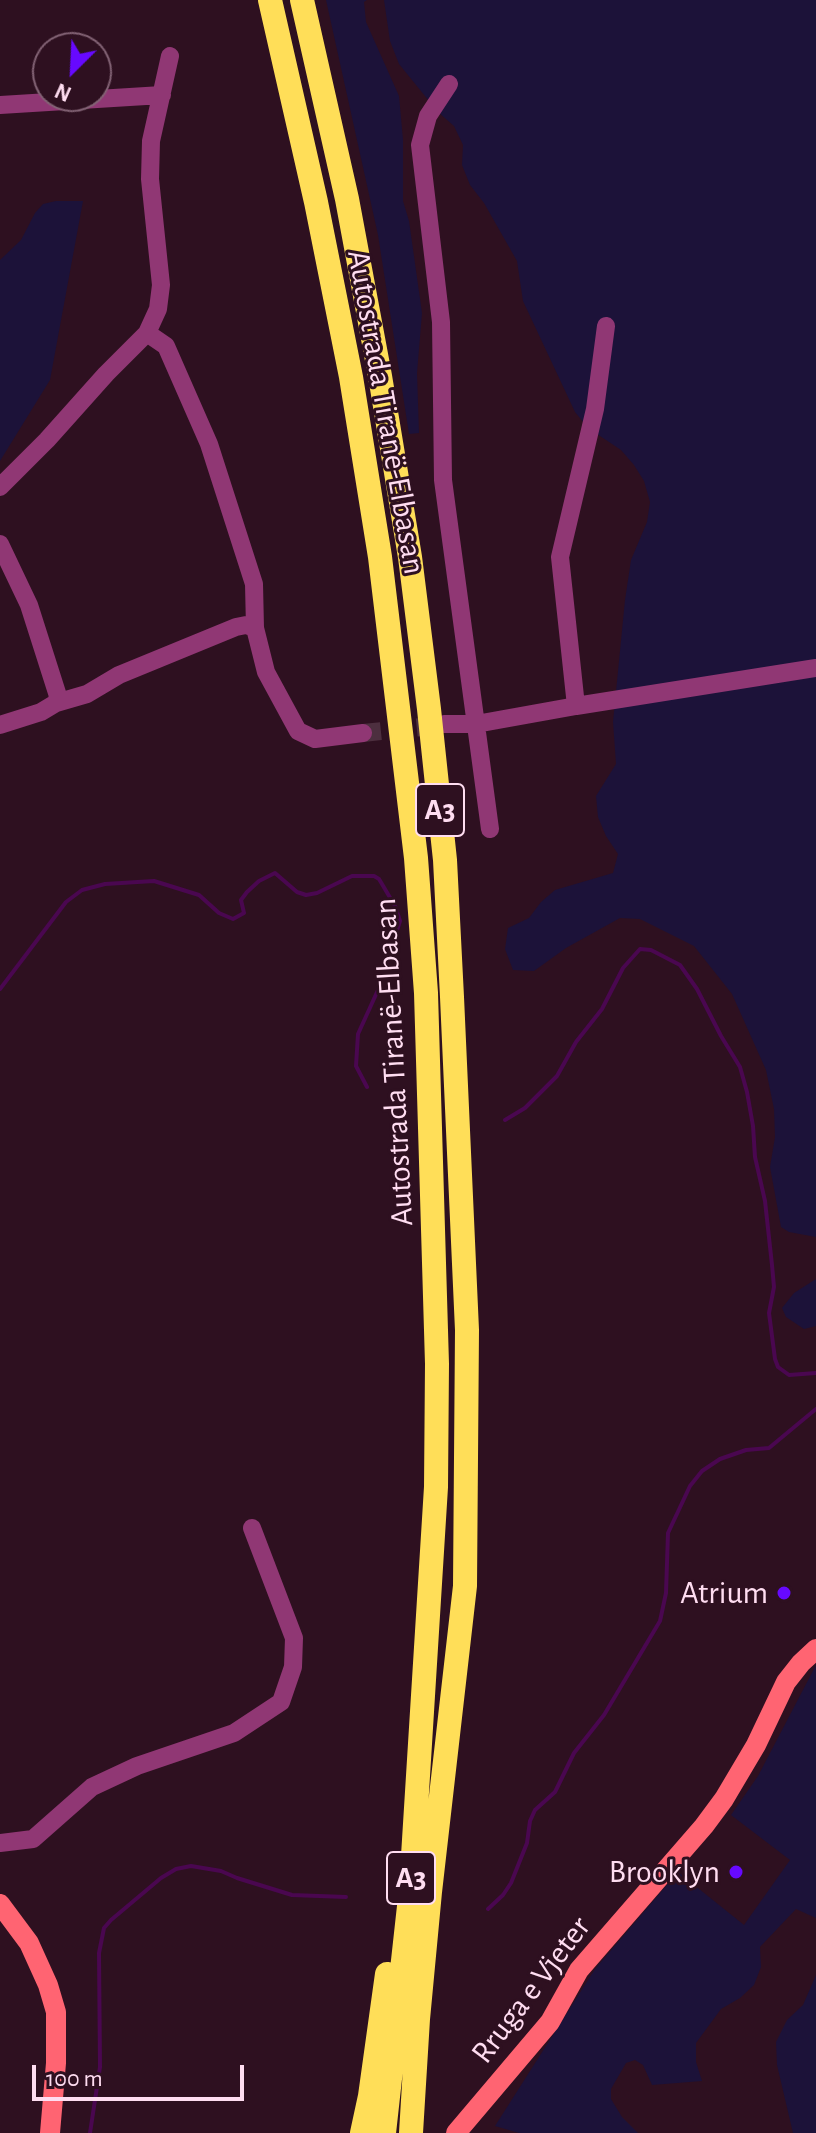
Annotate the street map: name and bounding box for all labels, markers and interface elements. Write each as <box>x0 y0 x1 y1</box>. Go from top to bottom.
north arrow <box>32 32 112 112</box>
text: N <box>52 79 75 105</box>
street label: Autostrada Tiranë-Elbasan <box>339 247 433 577</box>
road number: A3 <box>416 784 464 836</box>
street label: Autostrada Tiranë-Elbasan <box>366 897 422 1227</box>
place label: Atrium <box>680 1574 768 1612</box>
marker: Atrium <box>775 1584 793 1602</box>
road number: A3 <box>387 1852 435 1904</box>
place label: Brooklyn <box>609 1853 720 1891</box>
marker: Brooklyn <box>727 1863 745 1881</box>
street label: Rruga e Vjeter <box>463 1909 599 2071</box>
scale bar <box>36 2049 248 2099</box>
text: 100 m <box>46 2067 103 2091</box>

